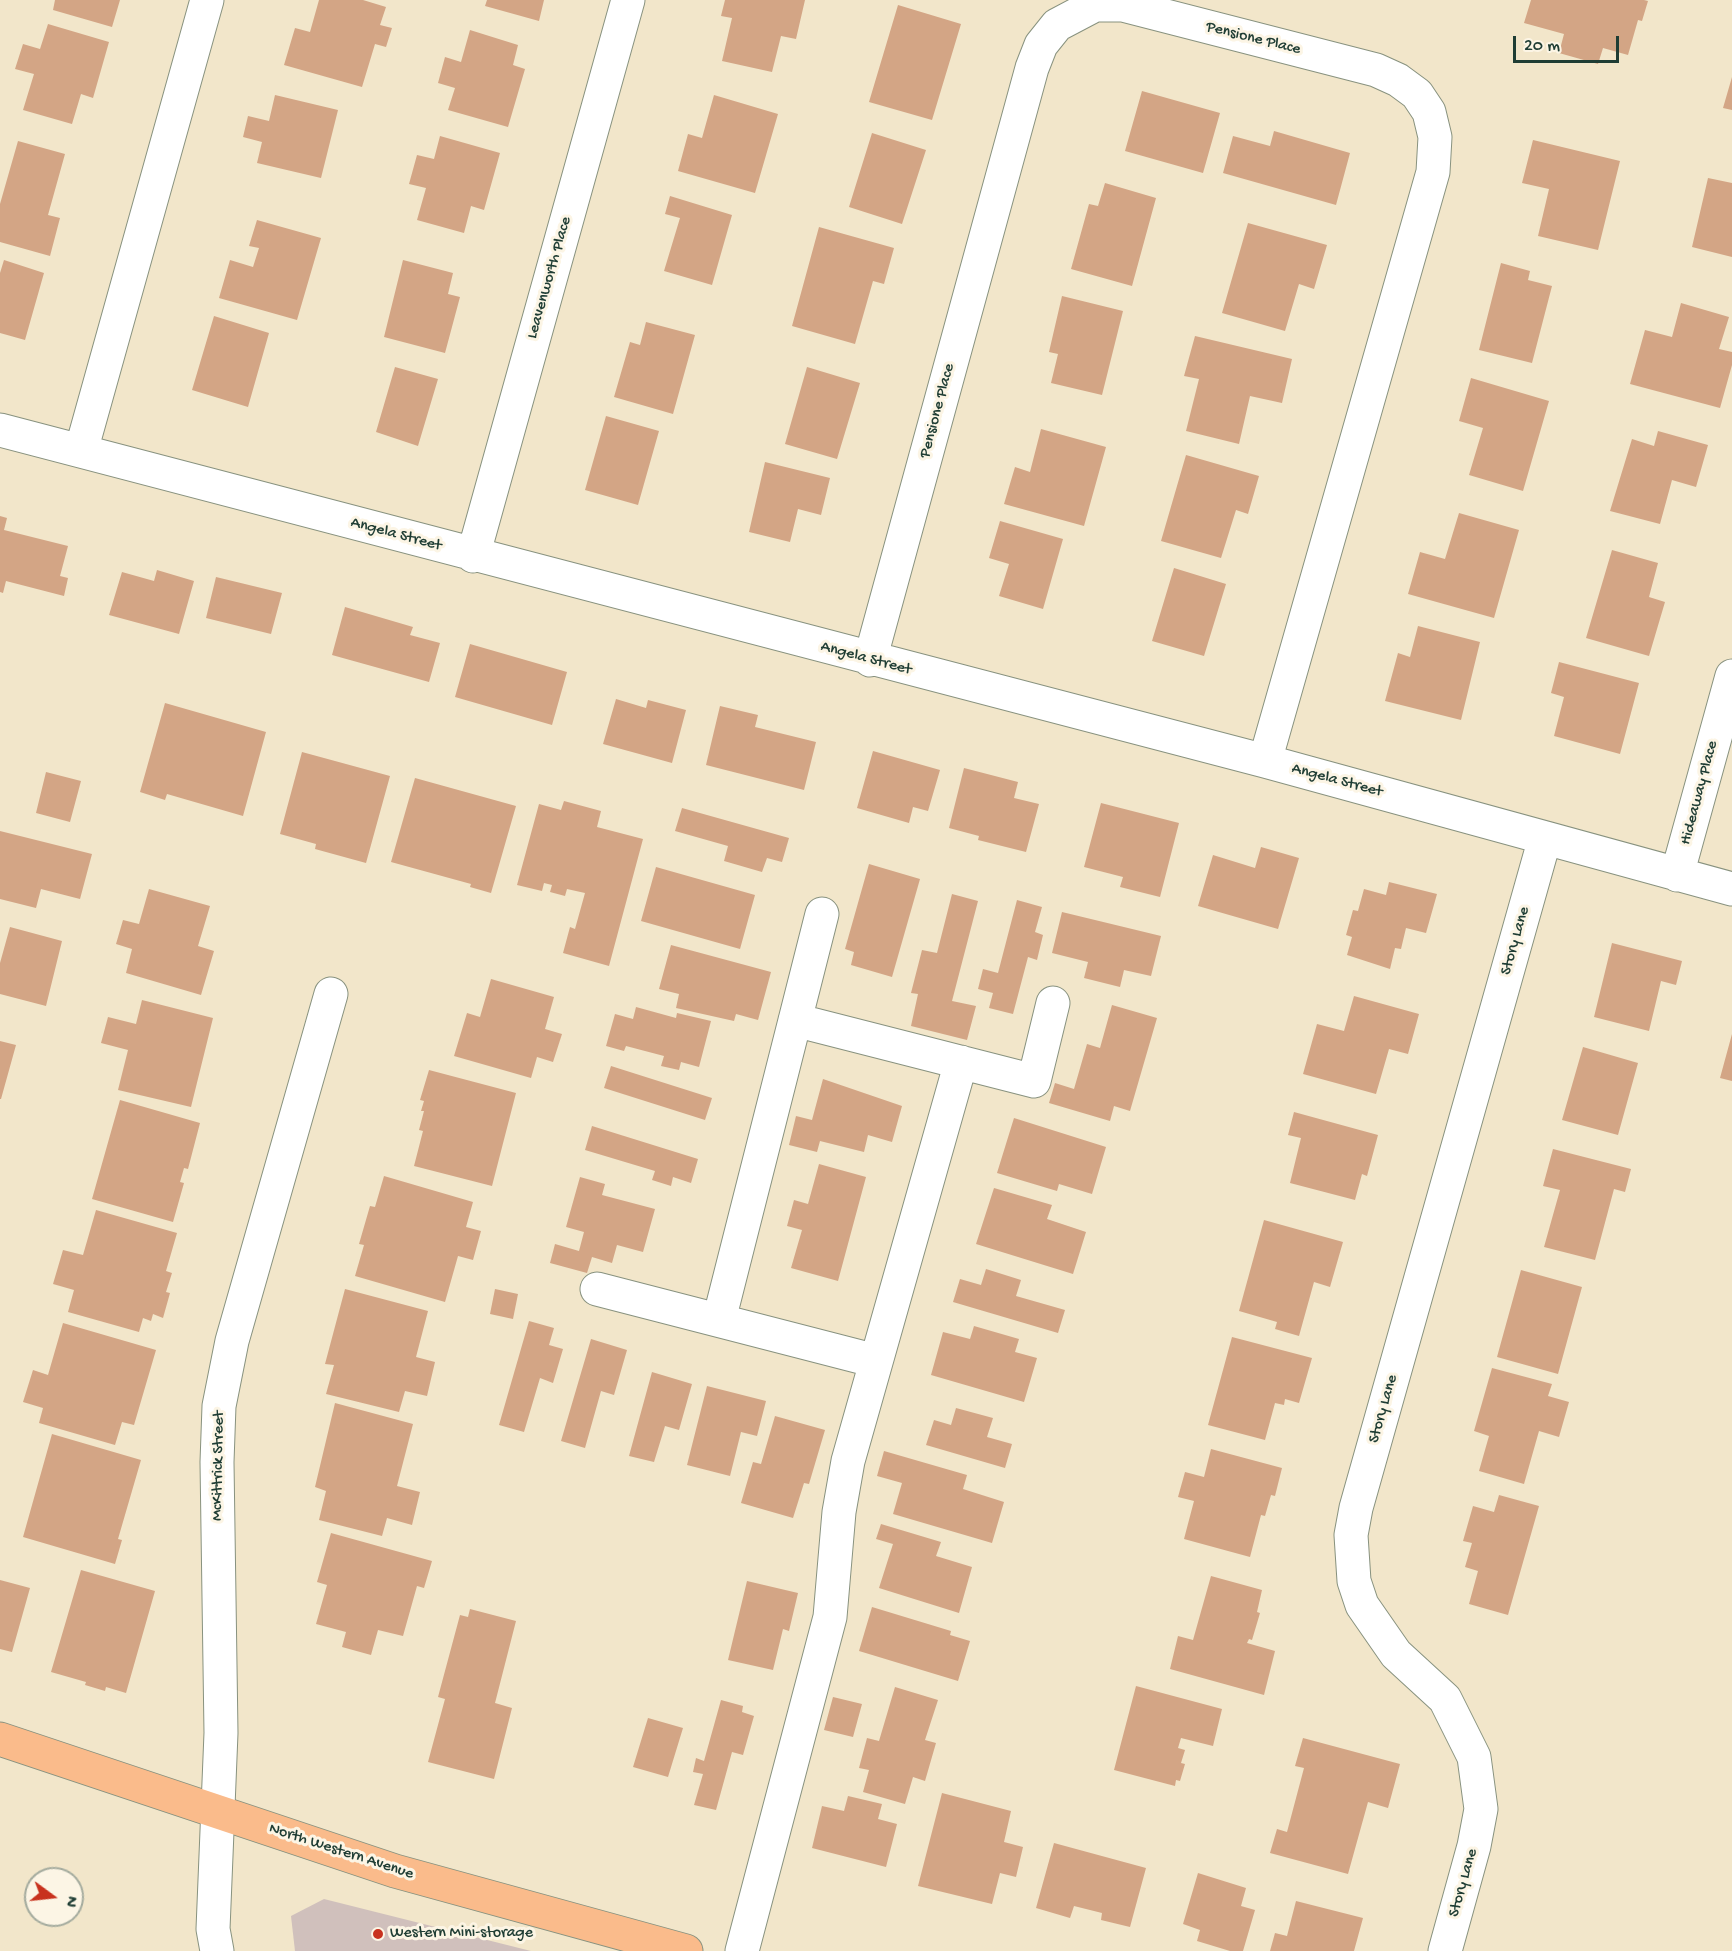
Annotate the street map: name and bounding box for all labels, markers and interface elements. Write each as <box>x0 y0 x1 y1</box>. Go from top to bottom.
street label: Pensione Place <box>1204 18 1302 60</box>
scale bar <box>1516 24 1622 62</box>
text: 20 m <box>1524 36 1560 57</box>
street label: Leavenworth Place <box>523 215 577 341</box>
street label: Pensione Place <box>916 362 960 460</box>
street label: Angela Street <box>348 514 444 556</box>
street label: Angela Street <box>818 638 914 680</box>
street label: Hideaway Place <box>1677 739 1723 847</box>
street label: Angela Street <box>1289 760 1385 802</box>
street label: Story Lane <box>1497 905 1535 977</box>
street label: Story Lane <box>1365 1373 1403 1445</box>
street label: McKittrick Street <box>208 1411 230 1521</box>
street label: North Western Avenue <box>266 1820 416 1884</box>
street label: Story Lane <box>1445 1847 1483 1919</box>
north arrow <box>24 1867 84 1927</box>
text: N <box>59 1894 80 1909</box>
place label: Western Mini-storage <box>390 1924 533 1944</box>
marker: Western Mini-storage <box>371 1927 385 1941</box>

